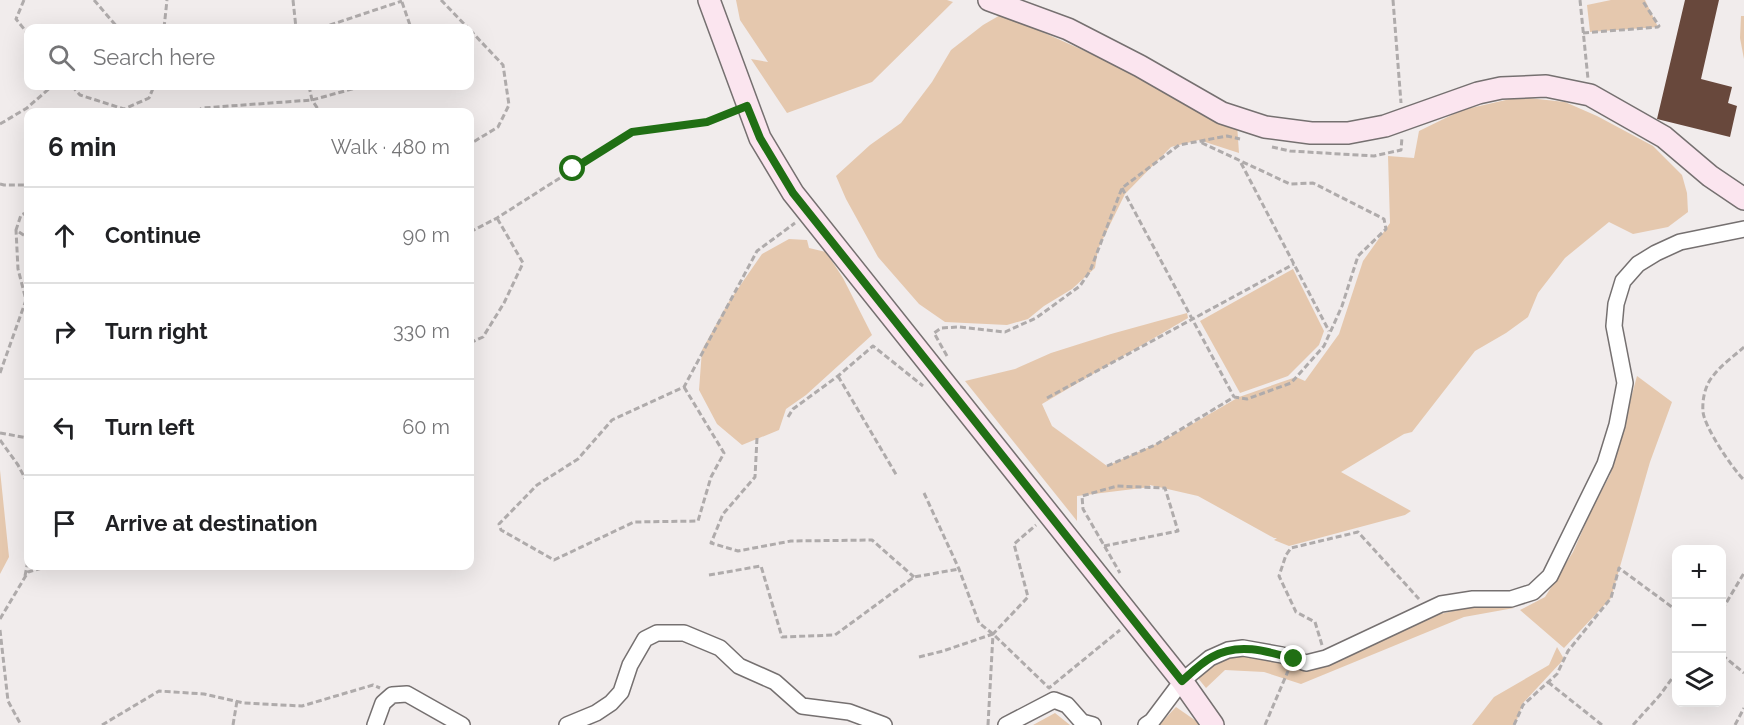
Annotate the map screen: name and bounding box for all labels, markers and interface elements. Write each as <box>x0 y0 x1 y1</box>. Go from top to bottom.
search box <box>24 24 474 90</box>
icon: search <box>45 41 78 74</box>
text: Search here <box>93 44 215 70</box>
text: 6 min <box>48 132 117 162</box>
text: Walk · 480 m <box>331 135 450 159</box>
route start <box>559 155 585 181</box>
icon: ahead <box>48 219 81 252</box>
text: Continue <box>105 222 201 248</box>
text: 90 m <box>403 223 450 247</box>
icon: right <box>48 315 81 348</box>
text: Turn right <box>105 318 208 344</box>
text: 330 m <box>393 319 450 343</box>
icon: left <box>48 411 81 444</box>
text: Turn left <box>105 414 195 440</box>
text: 60 m <box>402 415 450 439</box>
icon: arrive <box>48 507 81 540</box>
text: Arrive at destination <box>105 510 318 536</box>
map controls <box>1672 545 1726 707</box>
button: + <box>1672 545 1726 599</box>
button: − <box>1672 599 1726 653</box>
route end <box>1280 645 1306 671</box>
button: layers <box>1672 653 1726 707</box>

